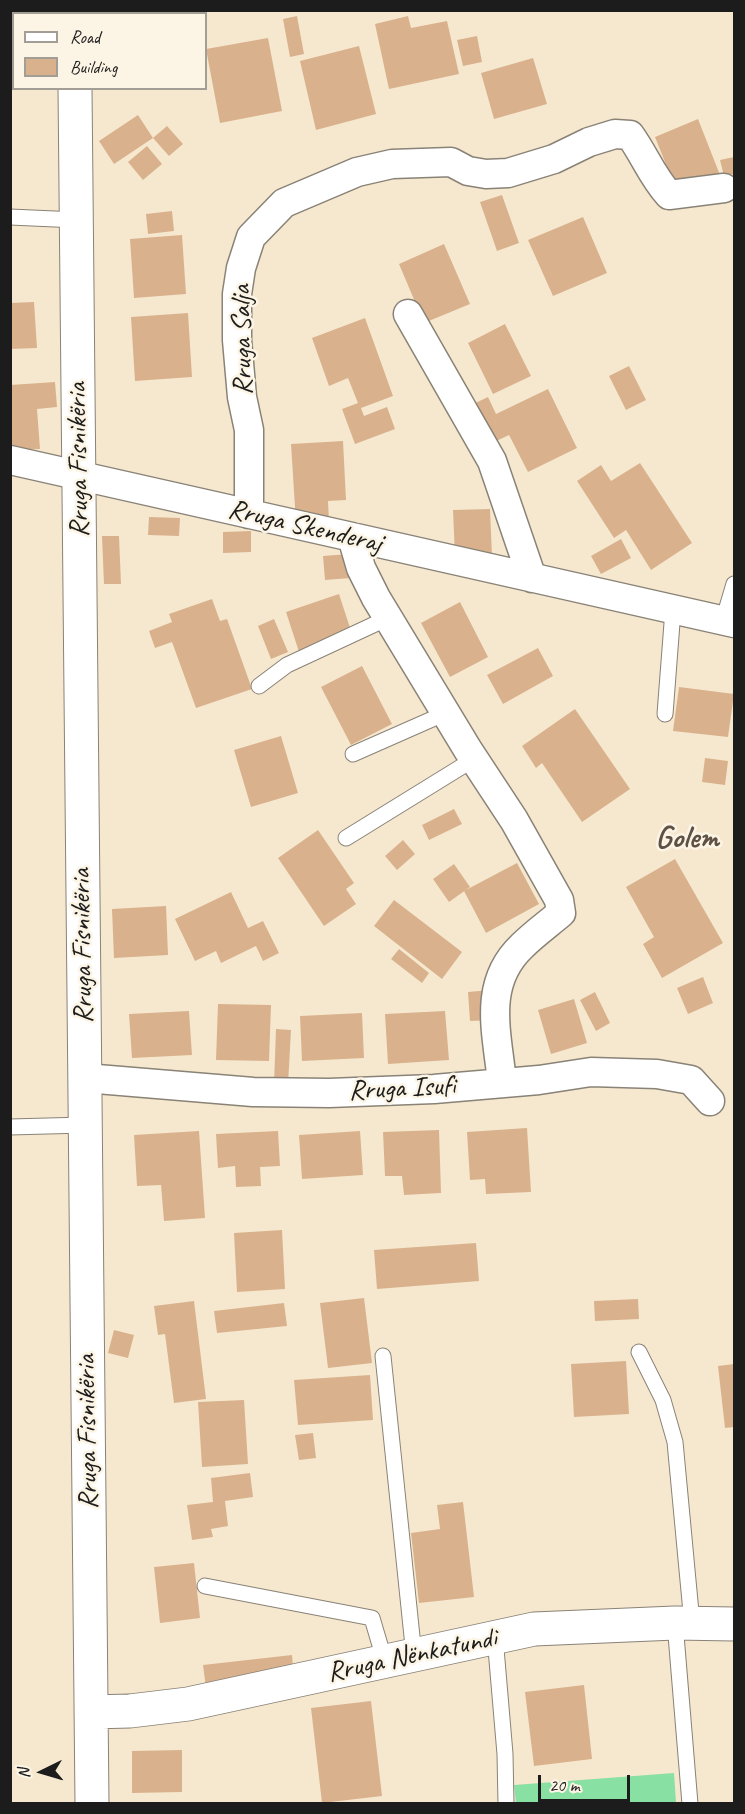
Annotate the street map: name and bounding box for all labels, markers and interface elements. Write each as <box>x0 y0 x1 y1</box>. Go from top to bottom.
legend <box>12 12 207 90</box>
text: Road <box>70 26 100 48</box>
text: Building <box>70 56 117 78</box>
street label: Rruga Salja <box>225 285 261 395</box>
street label: Rruga Fisnikëria <box>61 382 97 538</box>
street label: Rruga Skenderaj <box>225 493 385 561</box>
district label: Golem <box>655 820 719 858</box>
street label: Rruga Fisnikëria <box>65 868 101 1024</box>
street label: Rruga Isufi <box>348 1069 456 1109</box>
street label: Rruga Fisnikëria <box>70 1354 106 1510</box>
street label: Rruga Nënkatundi <box>324 1622 500 1690</box>
north arrow <box>12 1742 72 1802</box>
scale bar <box>541 1763 632 1801</box>
text: N <box>14 1768 34 1779</box>
text: 20 m <box>549 1774 580 1796</box>

